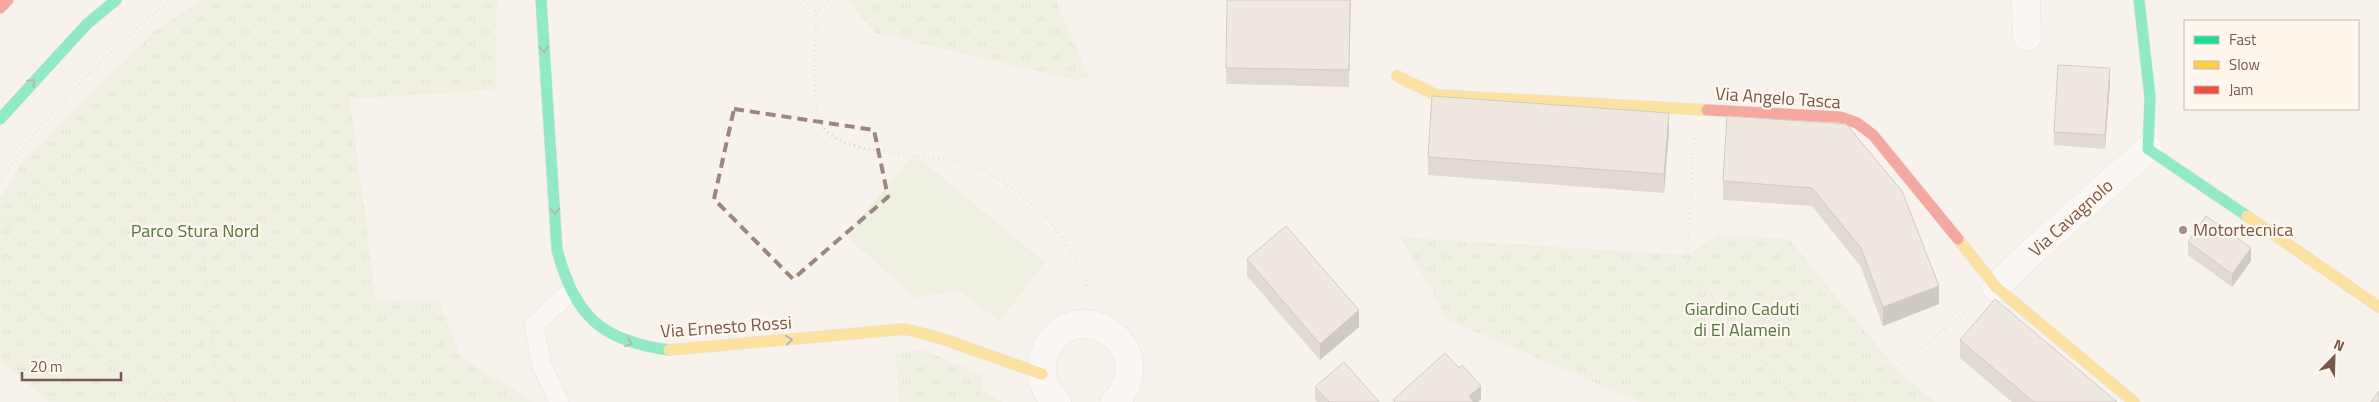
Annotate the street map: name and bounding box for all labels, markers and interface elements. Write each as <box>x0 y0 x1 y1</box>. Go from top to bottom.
legend <box>2184 20 2359 110</box>
text: Fast <box>2229 28 2257 51</box>
one-way arrow <box>538 45 549 53</box>
text: Slow <box>2229 53 2260 76</box>
text: Jam <box>2229 78 2253 101</box>
one-way arrow <box>26 79 35 88</box>
street label: Via Angelo Tasca <box>1714 80 1842 115</box>
street label: Via Cavagnolo <box>2022 172 2119 263</box>
one-way arrow <box>549 207 560 215</box>
place label: Motortecnica <box>2193 216 2293 243</box>
park label: Parco Stura Nord <box>131 217 259 244</box>
marker: Motortecnica <box>2177 224 2189 236</box>
park label: Giardino Caduti di El Alamein <box>1685 295 1799 343</box>
street label: Via Ernesto Rossi <box>659 308 793 345</box>
north arrow <box>2309 332 2359 382</box>
text: N <box>2331 333 2348 356</box>
one-way arrow <box>786 335 794 346</box>
one-way arrow <box>624 337 632 347</box>
scale bar <box>22 350 121 382</box>
text: 20 m <box>30 355 63 378</box>

